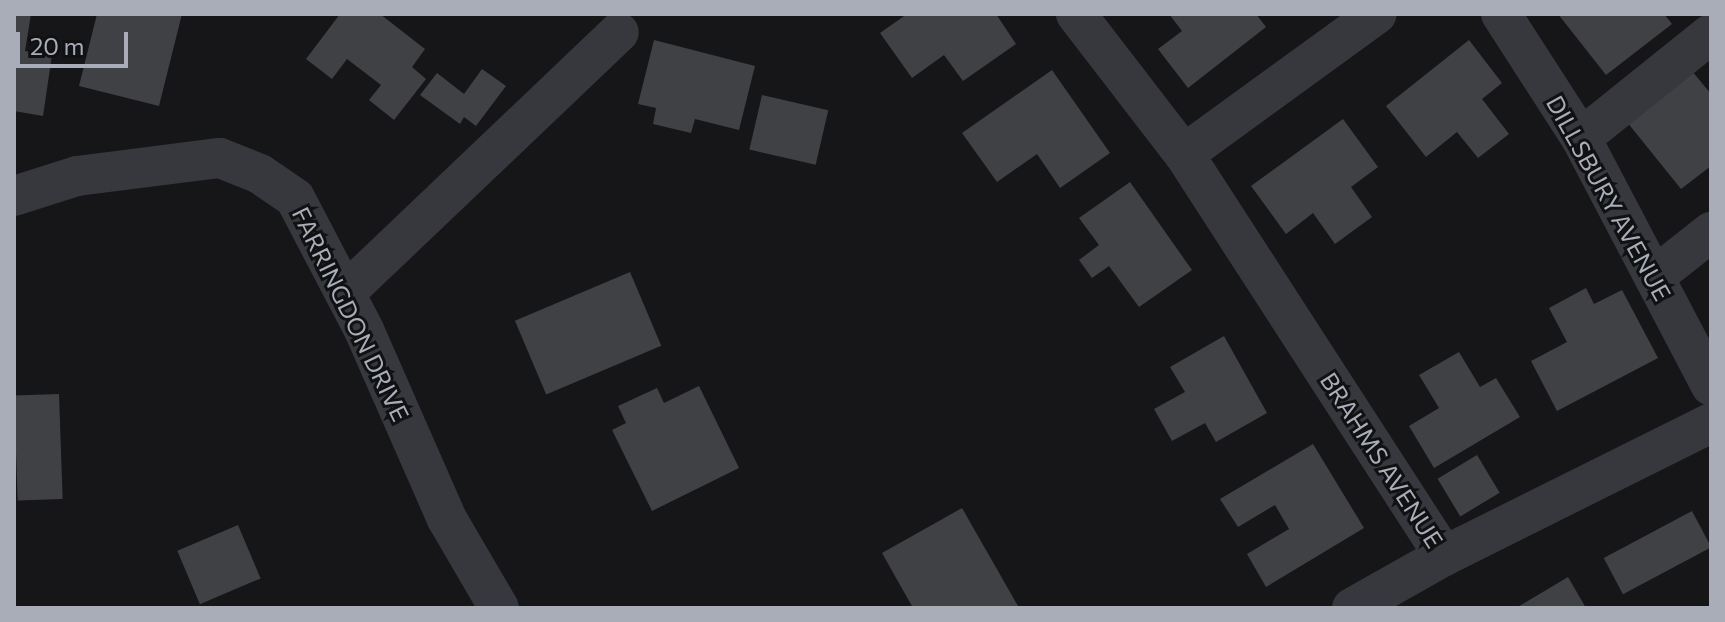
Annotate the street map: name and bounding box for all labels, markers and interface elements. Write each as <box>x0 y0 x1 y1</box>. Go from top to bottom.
scale bar <box>20 16 132 66</box>
text: 20 m <box>30 31 84 60</box>
street label: DILLSBURY AVENUE <box>1541 90 1677 306</box>
street label: FARRINGDON DRIVE <box>287 202 415 426</box>
street label: BRAHMS AVENUE <box>1315 367 1449 553</box>

